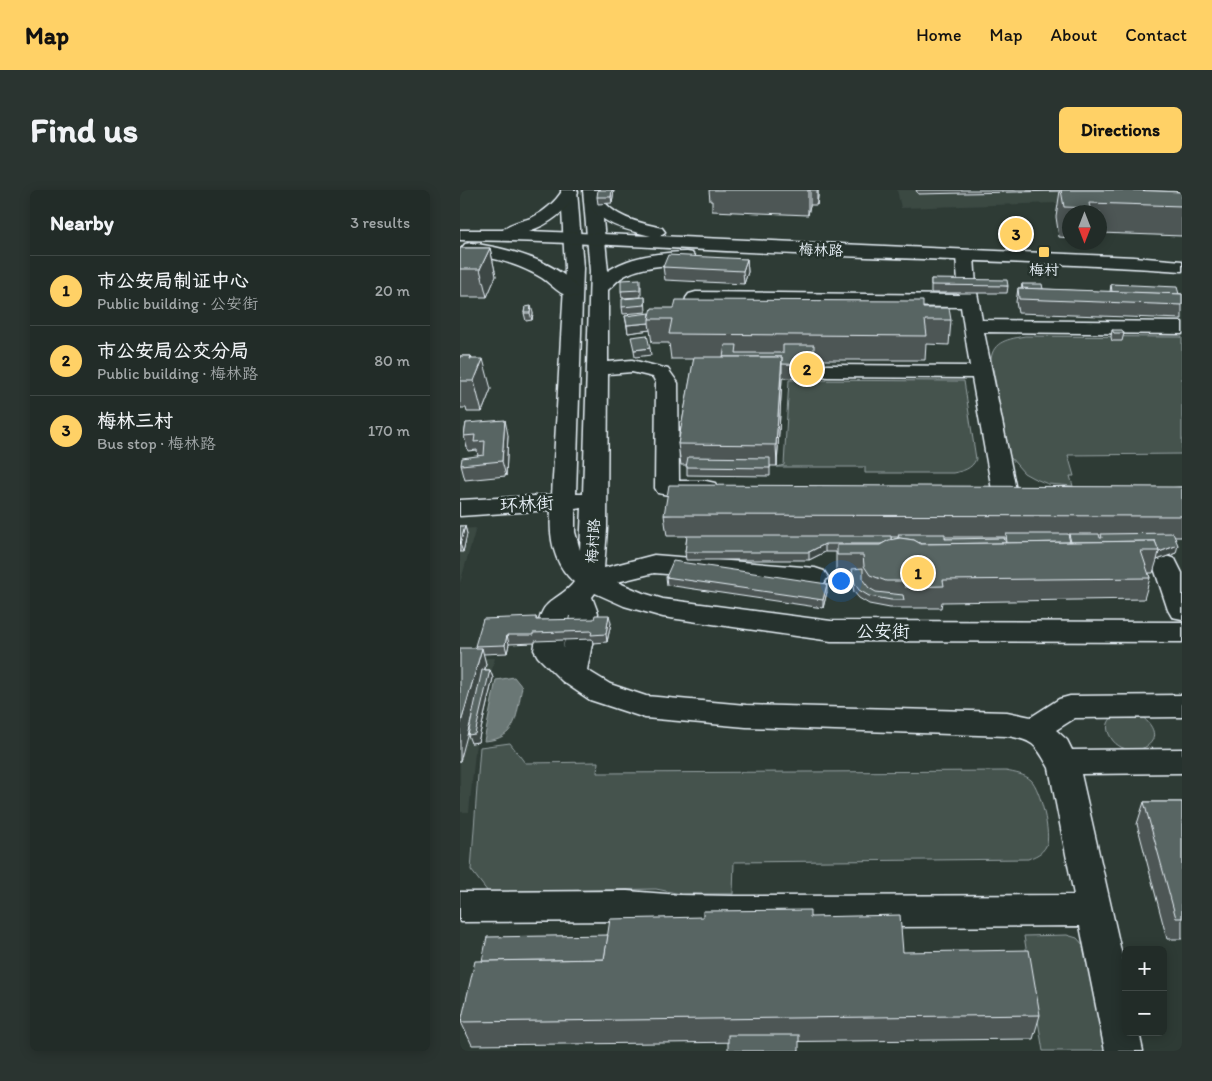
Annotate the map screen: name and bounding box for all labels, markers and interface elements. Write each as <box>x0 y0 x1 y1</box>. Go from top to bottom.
text: Map <box>25 21 69 50</box>
text: Home <box>916 24 962 46</box>
text: Map <box>990 24 1023 46</box>
text: About <box>1051 24 1097 46</box>
text: Contact <box>1125 24 1187 46</box>
button: Directions <box>1059 107 1182 153</box>
text: Find us <box>30 109 138 151</box>
north arrow <box>1062 205 1107 250</box>
text: Nearby <box>50 210 114 235</box>
text: 3 results <box>350 213 410 232</box>
pin: 3 <box>1000 215 1032 253</box>
street label: 梅林路 <box>798 240 844 260</box>
marker: 梅村 <box>1037 245 1051 259</box>
place label: 梅村 <box>1029 261 1059 279</box>
text: 市公安局制证中心 <box>97 269 249 292</box>
text: 1 <box>62 281 70 300</box>
text: 20 m <box>375 281 410 300</box>
text: Public building · 公安街 <box>97 294 258 313</box>
text: 市公安局公交分局 <box>97 339 249 362</box>
pin: 2 <box>791 350 823 388</box>
text: 2 <box>62 351 70 370</box>
text: 80 m <box>374 351 410 370</box>
text: Public building · 梅林路 <box>97 364 258 383</box>
text: 梅林三村 <box>97 409 173 432</box>
text: 3 <box>62 421 70 440</box>
text: 170 m <box>368 421 410 440</box>
text: Bus stop · 梅林路 <box>97 434 216 453</box>
street label: 环林街 <box>499 492 555 516</box>
street label: 梅村路 <box>583 518 603 564</box>
pin: 1 <box>902 554 934 592</box>
your location <box>828 568 854 594</box>
street label: 公安街 <box>856 620 910 642</box>
map controls <box>1122 946 1167 1036</box>
button: + <box>1122 946 1167 991</box>
button: − <box>1122 991 1167 1036</box>

